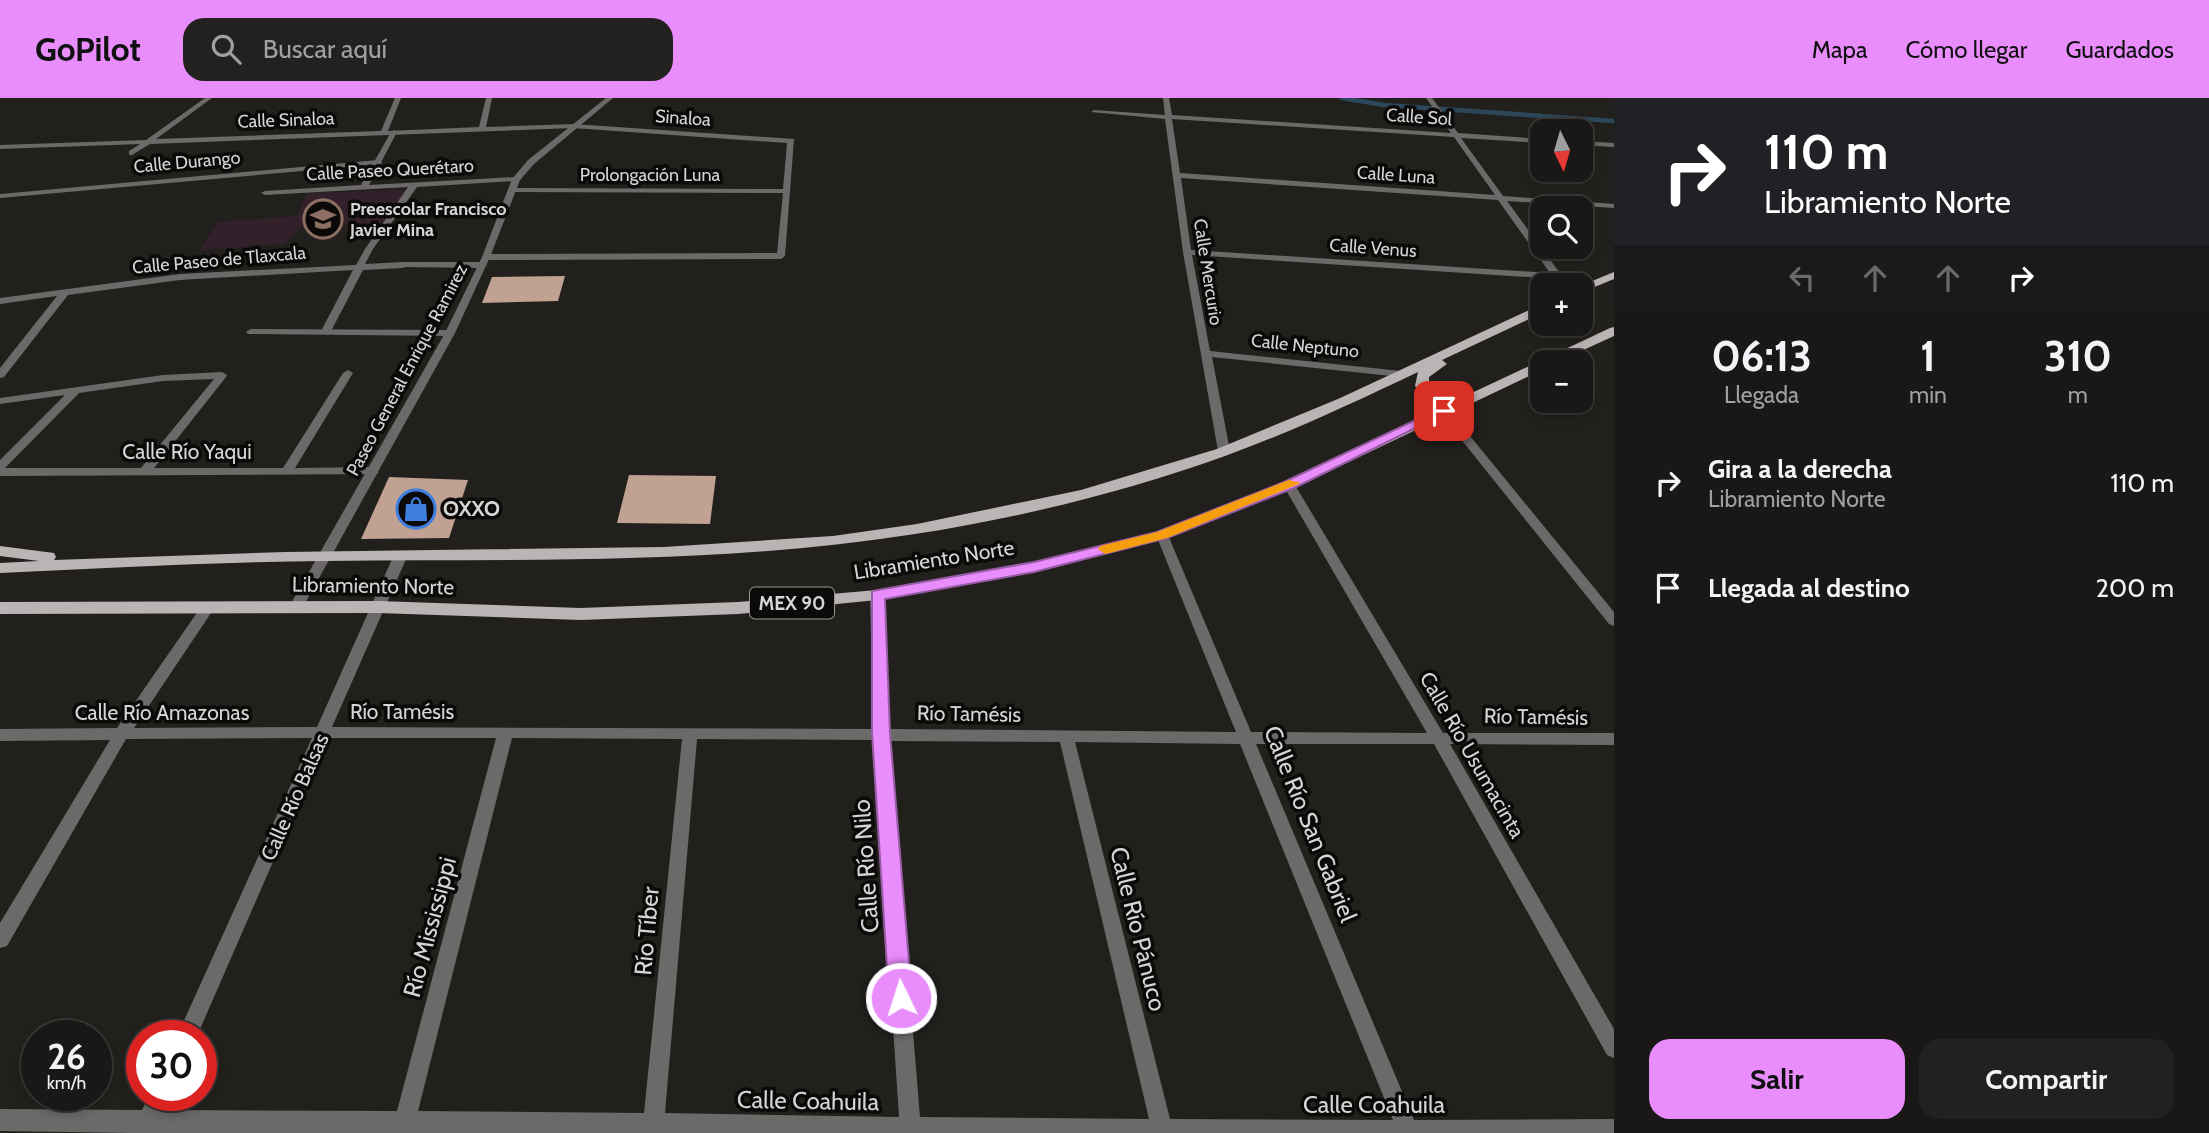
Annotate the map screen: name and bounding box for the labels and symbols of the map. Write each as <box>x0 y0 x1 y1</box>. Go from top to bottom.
street label: Calle Sol <box>1385 104 1453 130</box>
street label: Sinaloa <box>654 105 712 131</box>
street label: Calle Sinaloa <box>237 107 335 133</box>
north arrow <box>1530 119 1592 182</box>
street label: Calle Durango <box>133 146 241 178</box>
street label: Calle Paseo Querétaro <box>306 155 474 185</box>
street label: Calle Luna <box>1356 161 1436 189</box>
street label: Prolongación Luna <box>580 164 720 186</box>
school or university icon: Preescolar Francisco Javier Mina <box>302 198 344 240</box>
place label: Preescolar Francisco Javier Mina <box>349 198 507 241</box>
street label: Calle Mercurio <box>1189 217 1227 327</box>
street label: Calle Venus <box>1329 234 1417 262</box>
street label: Calle Paseo de Tlaxcala <box>131 241 307 279</box>
street label: Paseo General Enrique Ramirez <box>342 260 472 480</box>
street label: Calle Neptuno <box>1250 329 1360 363</box>
pin <box>1414 381 1474 441</box>
street label: Calle Río Yaqui <box>122 439 252 464</box>
shop icon: OXXO <box>395 488 437 530</box>
place label: OXXO <box>443 496 500 521</box>
street label: Libramiento Norte <box>852 534 1016 585</box>
street label: Libramiento Norte <box>292 572 455 599</box>
road number: MEX 90 <box>750 588 834 618</box>
street label: Calle Río Usumacinta <box>1415 667 1530 842</box>
street label: Río Tamésis <box>350 699 454 724</box>
street label: Calle Río Amazonas <box>75 700 250 725</box>
street label: Río Tamésis <box>917 700 1022 727</box>
street label: Río Tamésis <box>1484 703 1589 730</box>
street label: Calle Río San Gabriel <box>1258 721 1363 927</box>
street label: Calle Río Balsas <box>255 729 334 864</box>
street label: Calle Río Nilo <box>846 798 885 934</box>
street label: Calle Río Pánuco <box>1104 844 1173 1014</box>
street label: Río Mississippi <box>397 854 462 1000</box>
street label: Río Tíber <box>628 885 665 977</box>
position arrow <box>864 961 938 1035</box>
speed limit sign: 30 <box>126 1020 217 1111</box>
street label: Calle Coahuila <box>737 1085 880 1116</box>
street label: Calle Coahuila <box>1303 1090 1446 1119</box>

